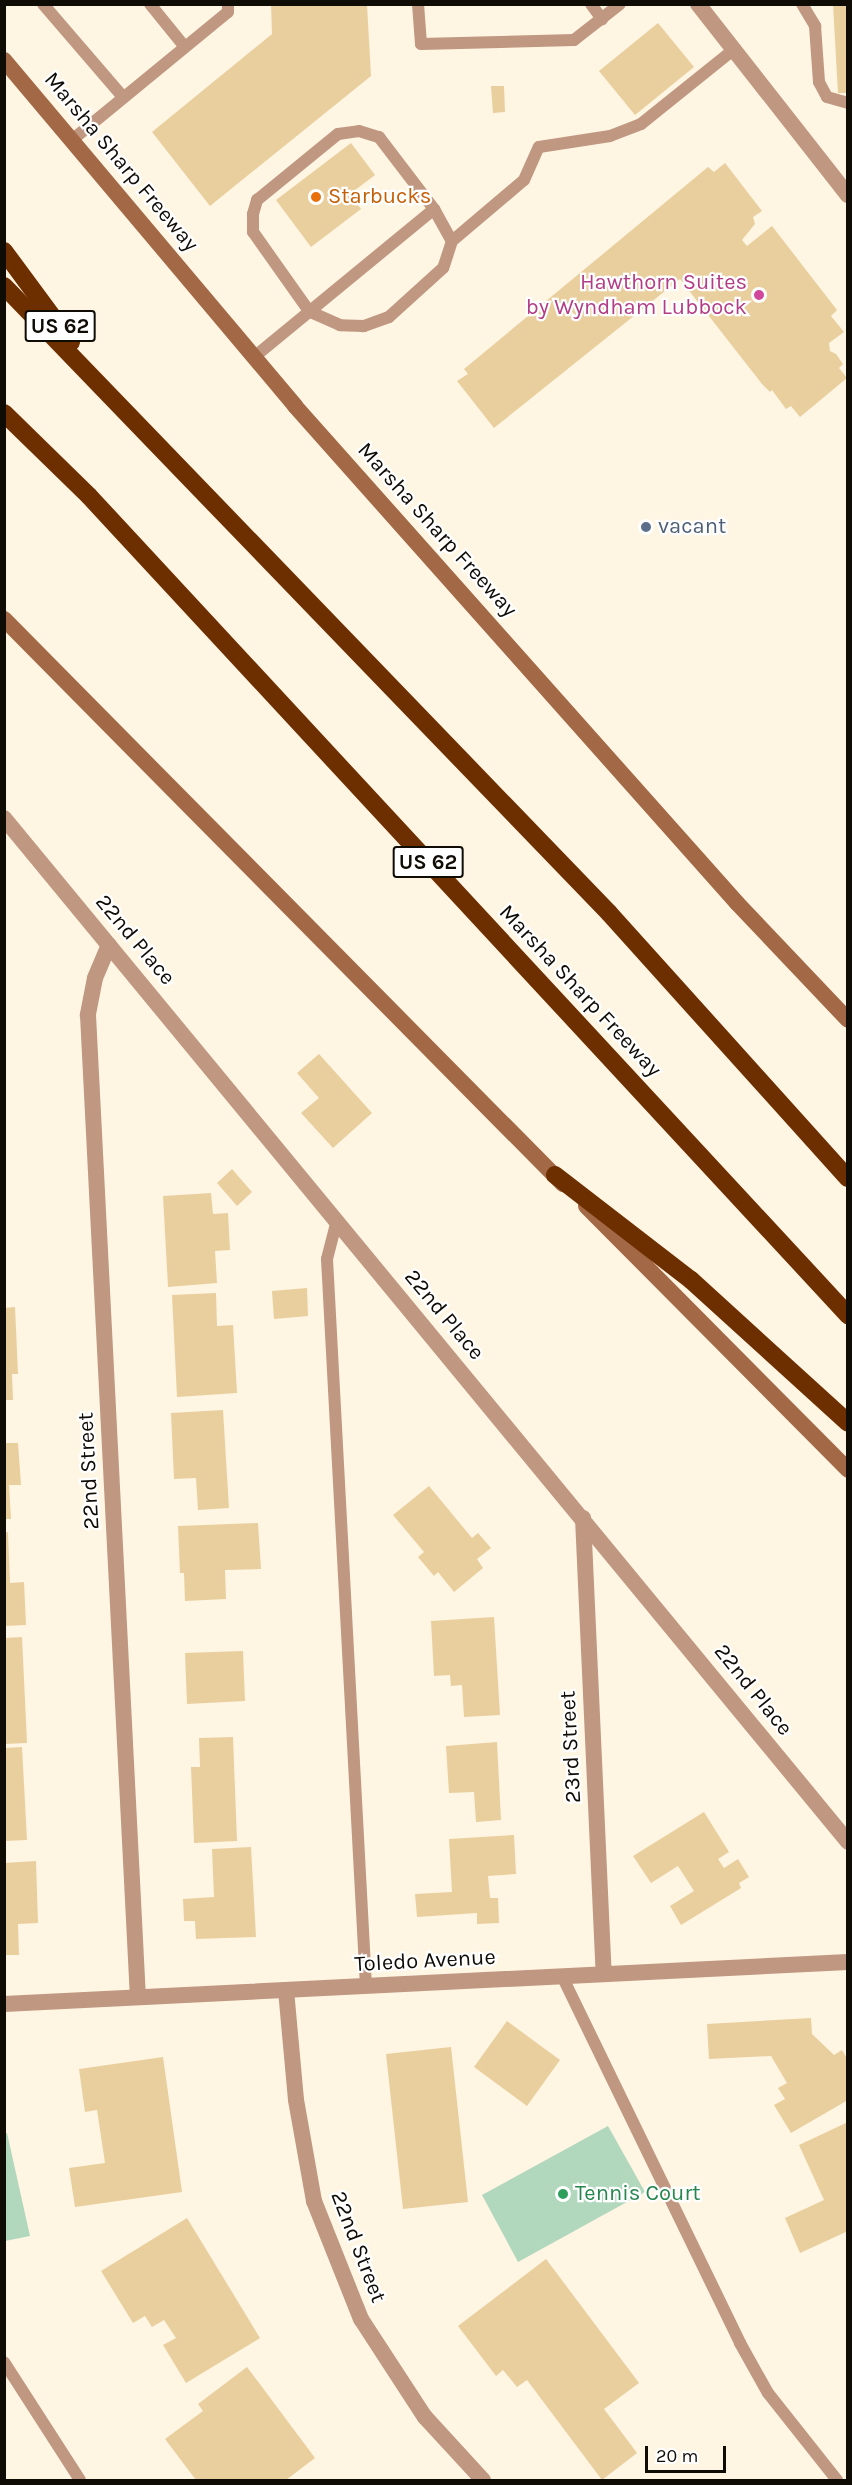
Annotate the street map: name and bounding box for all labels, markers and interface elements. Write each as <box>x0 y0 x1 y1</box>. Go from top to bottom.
street label: Marsha Sharp Freeway <box>38 67 204 257</box>
place label: Starbucks <box>328 184 431 210</box>
marker: Starbucks <box>309 190 323 204</box>
place label: Hawthorn Suites by Wyndham Lubbock <box>526 269 747 320</box>
marker: Hawthorn Suites by Wyndham Lubbock <box>752 288 766 302</box>
road number: US 62 <box>24 308 96 344</box>
street label: Marsha Sharp Freeway <box>352 437 522 623</box>
place label: vacant <box>658 514 726 540</box>
marker: vacant <box>639 520 653 534</box>
road number: US 62 <box>392 844 464 880</box>
street label: 22nd Place <box>89 889 181 991</box>
street label: Marsha Sharp Freeway <box>493 899 667 1083</box>
street label: 22nd Place <box>398 1264 490 1366</box>
street label: 22nd Street <box>73 1412 105 1530</box>
street label: 22nd Place <box>708 1639 798 1741</box>
street label: 23rd Street <box>555 1690 587 1804</box>
street label: Toledo Avenue <box>354 1944 496 1978</box>
place label: Tennis Court <box>575 2181 701 2207</box>
street label: 22nd Street <box>325 2187 391 2307</box>
marker: Tennis Court <box>556 2187 570 2201</box>
scale bar <box>648 2434 729 2472</box>
text: 20 m <box>656 2445 698 2467</box>

